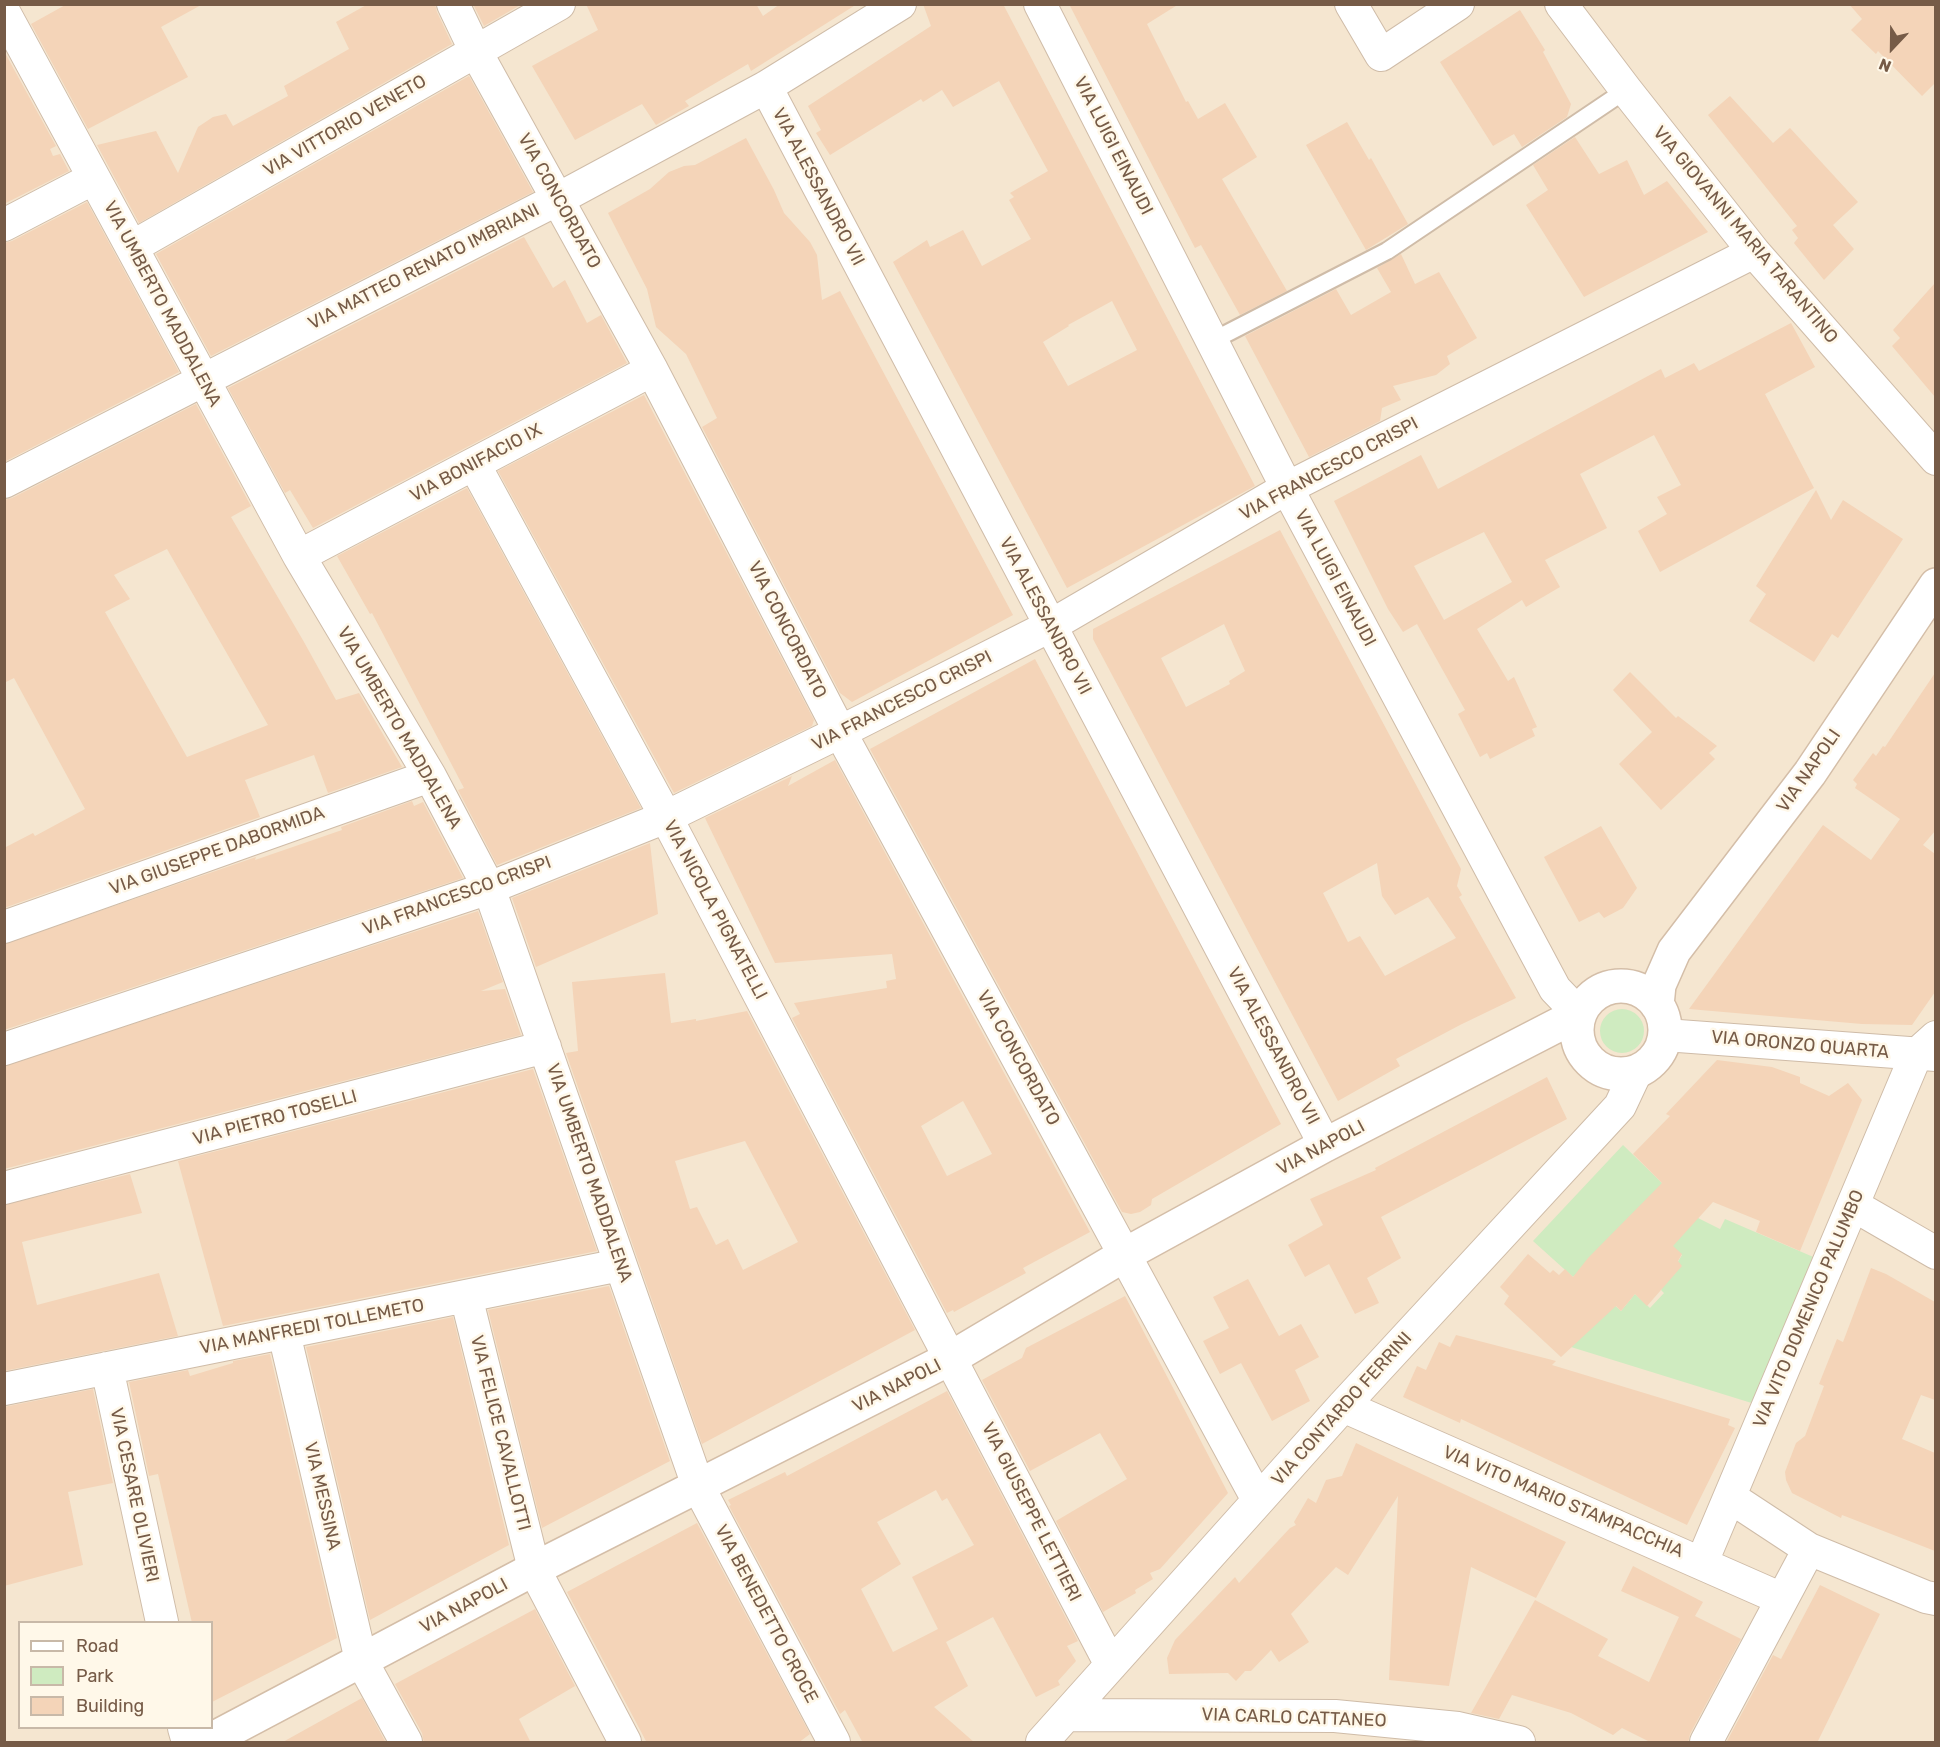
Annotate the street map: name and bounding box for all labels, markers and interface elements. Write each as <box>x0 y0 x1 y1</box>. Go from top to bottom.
north arrow <box>1862 18 1922 78</box>
text: N <box>1876 54 1894 76</box>
street label: VIA VITTORIO VENETO <box>260 71 430 181</box>
street label: VIA LUIGI EINAUDI <box>1069 73 1157 219</box>
street label: VIA ALESSANDRO VII <box>767 104 869 270</box>
street label: VIA GIOVANNI MARIA TARANTINO <box>1648 122 1842 348</box>
street label: VIA CONCORDATO <box>513 130 605 272</box>
street label: VIA UMBERTO MADDALENA <box>98 197 226 411</box>
street label: VIA MATTEO RENATO IMBRIANI <box>305 199 543 335</box>
street label: VIA FRANCESCO CRISPI <box>1236 413 1422 525</box>
street label: VIA BONIFACIO IX <box>406 419 546 507</box>
street label: VIA LUIGI EINAUDI <box>1290 506 1380 650</box>
street label: VIA ALESSANDRO VII <box>994 533 1096 699</box>
street label: VIA CONCORDATO <box>743 558 831 702</box>
street label: VIA UMBERTO MADDALENA <box>332 623 466 833</box>
street label: VIA FRANCESCO CRISPI <box>808 646 996 756</box>
street label: VIA NAPOLI <box>1772 725 1846 817</box>
street label: VIA GIUSEPPE DABORMIDA <box>107 802 327 900</box>
street label: VIA NICOLA PIGNATELLI <box>659 817 771 1003</box>
street label: VIA FRANCESCO CRISPI <box>360 852 554 940</box>
street label: VIA ALESSANDRO VII <box>1222 963 1324 1129</box>
street label: VIA CONCORDATO <box>972 987 1064 1129</box>
street label: VIA ORONZO QUARTA <box>1710 1026 1890 1064</box>
street label: VIA UMBERTO MADDALENA <box>541 1061 637 1285</box>
street label: VIA PIETRO TOSELLI <box>191 1086 359 1150</box>
street label: VIA NAPOLI <box>1273 1116 1369 1180</box>
street label: VIA VITO DOMENICO PALUMBO <box>1749 1187 1869 1431</box>
street label: VIA MANFREDI TOLLEMETO <box>198 1295 426 1359</box>
street label: VIA CONTARDO FERRINI <box>1267 1328 1417 1490</box>
street label: VIA FELICE CAVALLOTTI <box>465 1333 535 1533</box>
street label: VIA NAPOLI <box>849 1354 945 1418</box>
street label: VIA CESARE OLIVIERI <box>105 1406 163 1584</box>
street label: VIA GIUSEPPE LETTIERI <box>976 1419 1086 1605</box>
street label: VIA MESSINA <box>299 1440 345 1552</box>
street label: VIA VITO MARIO STAMPACCHIA <box>1439 1441 1687 1563</box>
street label: VIA BENEDETTO CROCE <box>710 1521 822 1707</box>
street label: VIA NAPOLI <box>416 1574 512 1638</box>
legend <box>18 1621 213 1729</box>
text: Road <box>76 1635 119 1657</box>
text: Park <box>76 1665 113 1687</box>
text: Building <box>76 1695 144 1717</box>
street label: VIA CARLO CATTANEO <box>1201 1704 1387 1732</box>

